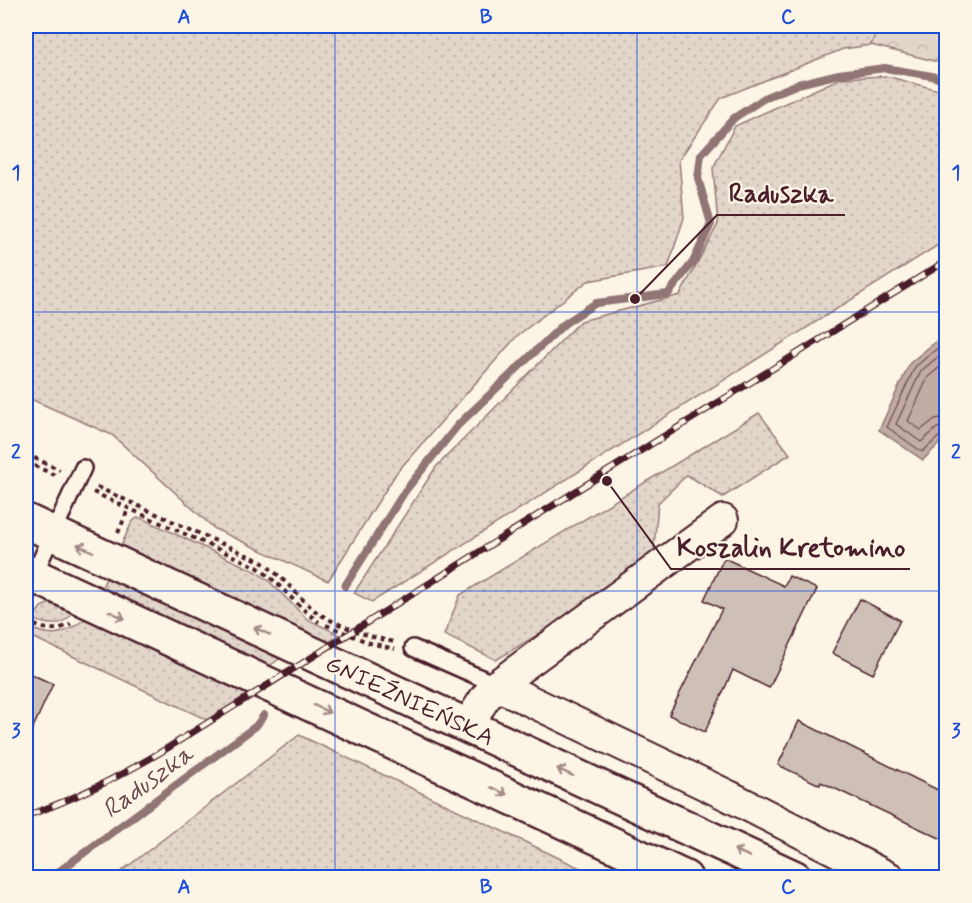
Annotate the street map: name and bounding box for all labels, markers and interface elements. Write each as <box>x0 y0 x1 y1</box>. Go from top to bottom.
text: A <box>177 4 191 31</box>
text: B <box>480 4 493 31</box>
text: C <box>781 4 796 31</box>
text: 1 <box>12 160 20 187</box>
text: 1 <box>952 160 960 187</box>
callout: Raduszka <box>717 171 845 215</box>
text: Raduszka <box>729 178 835 212</box>
text: 2 <box>11 439 21 466</box>
text: 2 <box>951 439 961 466</box>
callout: Koszalin Kretomino <box>671 525 910 569</box>
text: Koszalin Kretomino <box>677 532 905 566</box>
one-way arrow <box>76 542 94 553</box>
one-way arrow <box>107 609 125 621</box>
one-way arrow <box>253 624 271 636</box>
street label: GNIEŹNIEŃSKA <box>320 649 499 754</box>
one-way arrow <box>312 704 330 716</box>
text: 3 <box>11 718 21 745</box>
text: 3 <box>951 718 961 745</box>
water label: Raduszka <box>96 737 202 827</box>
one-way arrow <box>557 765 575 777</box>
one-way arrow <box>489 786 507 797</box>
one-way arrow <box>734 847 752 859</box>
text: A <box>177 874 191 901</box>
text: B <box>480 874 493 901</box>
text: C <box>781 874 796 901</box>

